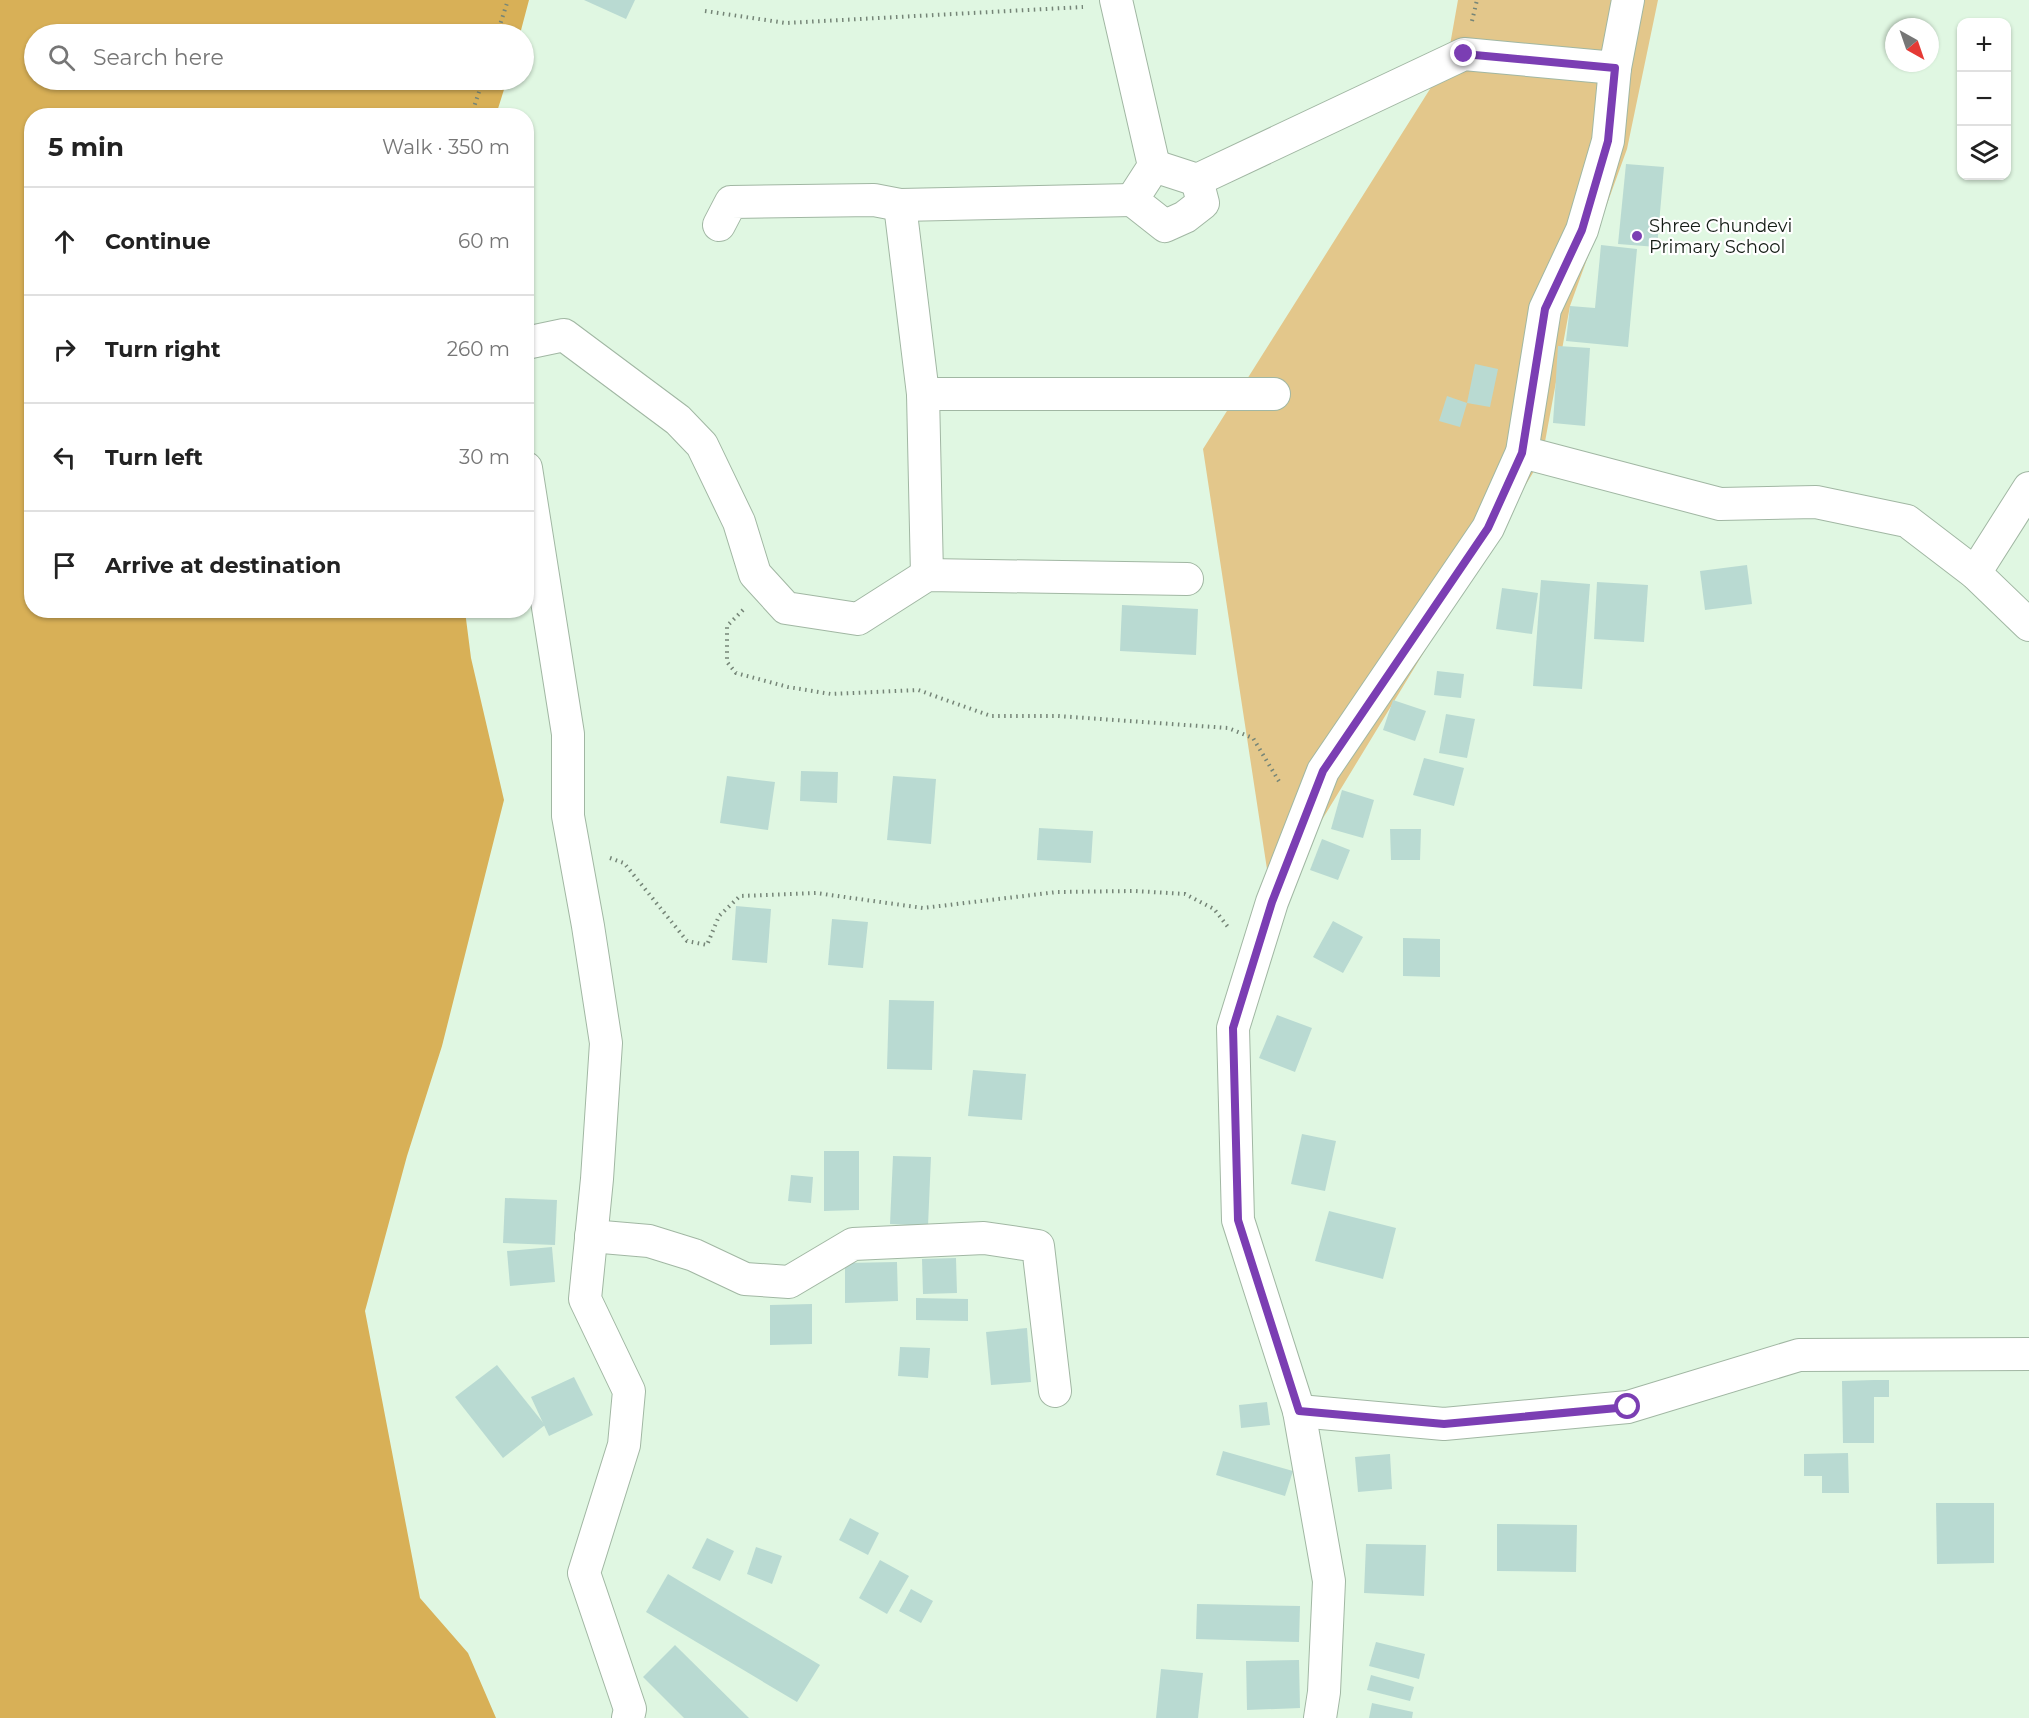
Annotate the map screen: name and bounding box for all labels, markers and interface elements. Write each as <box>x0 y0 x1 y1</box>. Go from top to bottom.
north arrow <box>1885 18 1939 72</box>
map controls <box>1957 18 2011 180</box>
button: + <box>1957 18 2011 72</box>
search box <box>24 24 534 90</box>
route end <box>1450 40 1476 66</box>
icon: search <box>45 41 78 74</box>
text: Search here <box>93 44 224 71</box>
button: − <box>1957 72 2011 126</box>
button: layers <box>1957 126 2011 180</box>
text: 5 min <box>48 131 124 163</box>
text: Walk · 350 m <box>382 135 510 159</box>
place label: Shree Chundevi Primary School <box>1649 215 1792 258</box>
icon: ahead <box>48 225 81 258</box>
text: Continue <box>105 228 211 255</box>
text: 60 m <box>458 229 510 253</box>
marker: Shree Chundevi Primary School <box>1630 229 1644 243</box>
icon: right <box>48 333 81 366</box>
text: Turn right <box>105 336 220 363</box>
text: 260 m <box>447 337 510 361</box>
icon: left <box>48 441 81 474</box>
text: Turn left <box>105 444 203 471</box>
text: 30 m <box>459 445 510 469</box>
icon: arrive <box>48 549 81 582</box>
text: Arrive at destination <box>105 552 341 579</box>
route start <box>1614 1393 1640 1419</box>

